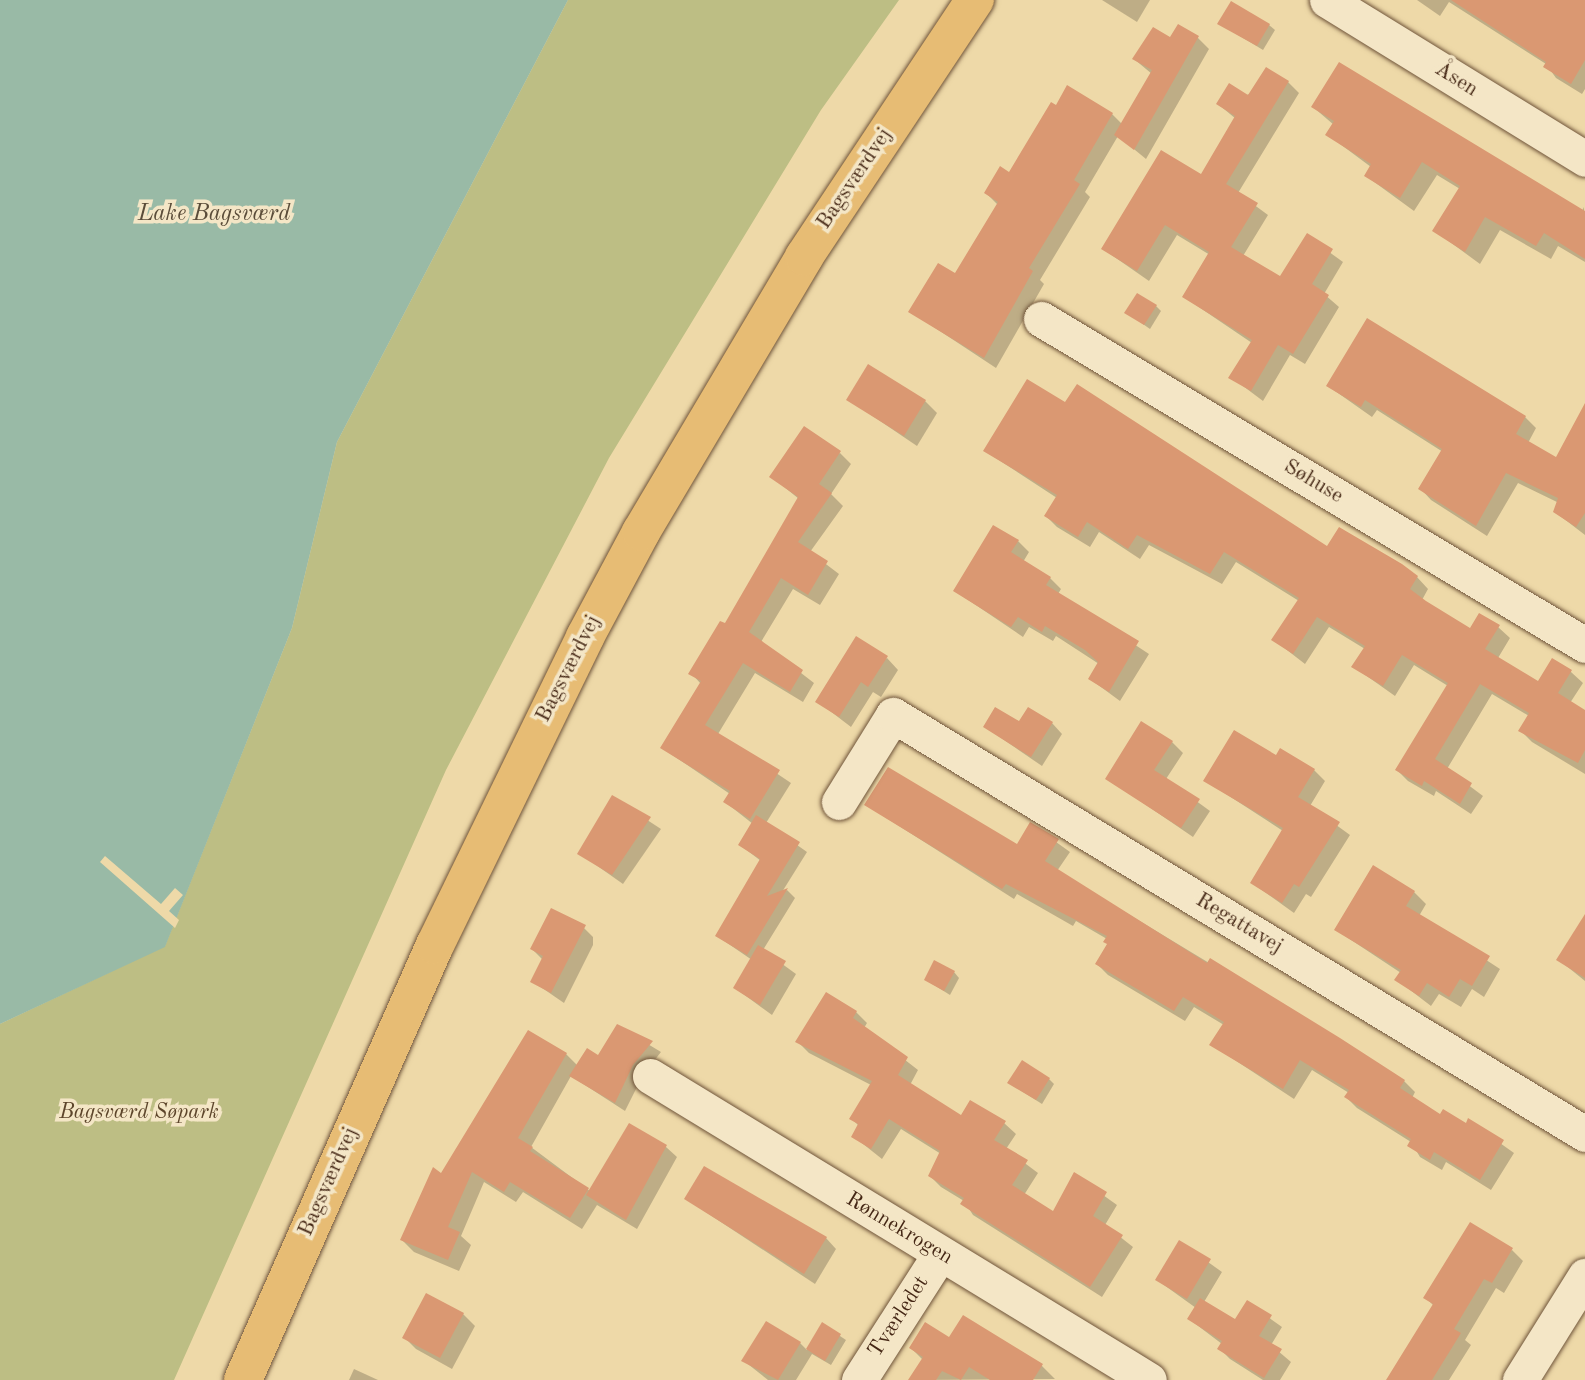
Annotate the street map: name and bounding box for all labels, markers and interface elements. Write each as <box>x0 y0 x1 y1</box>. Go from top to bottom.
street label: Åsen <box>1430 57 1482 103</box>
street label: Bagsværdvej <box>812 124 898 234</box>
water label: Lake Bagsværd <box>138 200 290 228</box>
street label: Søhuse <box>1279 455 1347 509</box>
street label: Bagsværdvej <box>531 611 607 727</box>
street label: Regattavej <box>1191 888 1287 960</box>
park label: Bagsværd Søpark <box>59 1100 219 1126</box>
street label: Bagsværdvej <box>294 1124 364 1240</box>
street label: Rønnekrogen <box>841 1187 957 1271</box>
street label: Tværledet <box>863 1272 935 1362</box>

